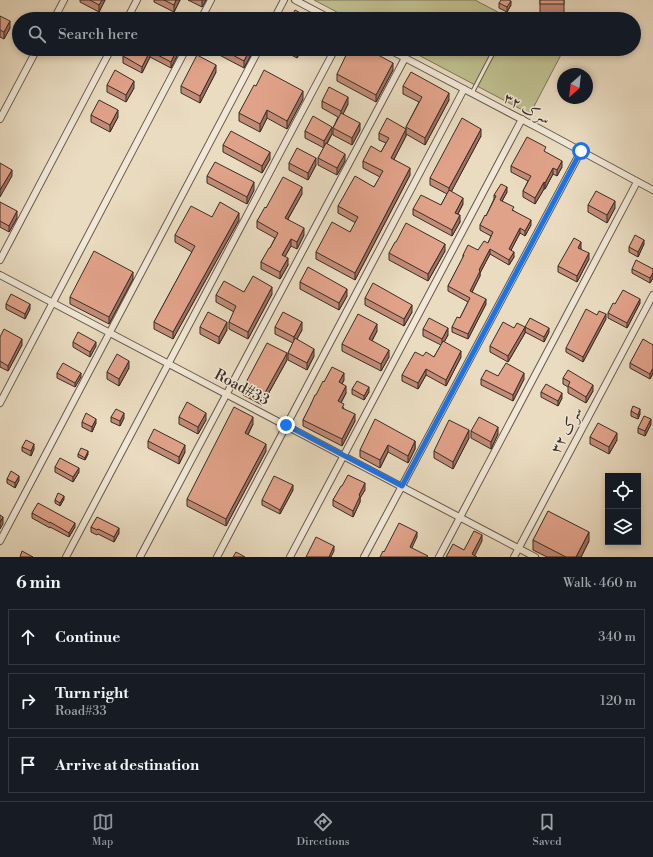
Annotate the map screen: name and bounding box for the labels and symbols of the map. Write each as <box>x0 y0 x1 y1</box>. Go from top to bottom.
north arrow <box>557 68 593 104</box>
street label: سرک ۳۲ <box>500 88 553 129</box>
route start <box>572 142 590 160</box>
street label: Road#33 <box>211 365 273 410</box>
street label: سرک ۳۲ <box>546 404 587 457</box>
route end <box>277 416 295 434</box>

